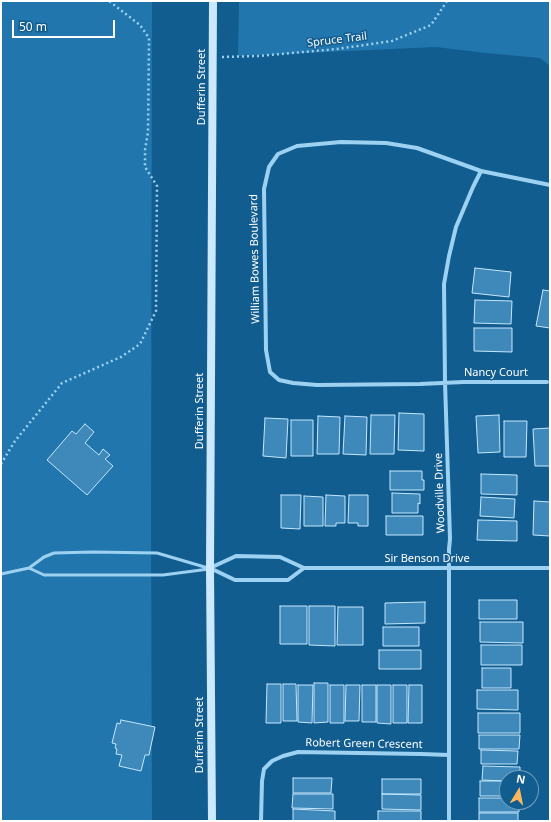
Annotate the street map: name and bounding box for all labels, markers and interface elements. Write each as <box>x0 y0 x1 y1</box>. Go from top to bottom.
scale bar <box>14 12 117 38</box>
text: 50 m <box>19 18 47 35</box>
street label: Spruce Trail <box>306 30 368 50</box>
street label: Dufferin Street <box>195 49 209 125</box>
street label: William Bowes Boulevard <box>247 194 263 324</box>
street label: Nancy Court <box>464 366 528 380</box>
street label: Dufferin Street <box>193 373 207 449</box>
street label: Woodville Drive <box>432 453 448 533</box>
street label: Sir Benson Drive <box>384 552 470 566</box>
street label: Dufferin Street <box>193 697 207 773</box>
street label: Robert Green Crescent <box>305 736 423 752</box>
north arrow <box>499 770 539 810</box>
text: N <box>515 771 527 787</box>

